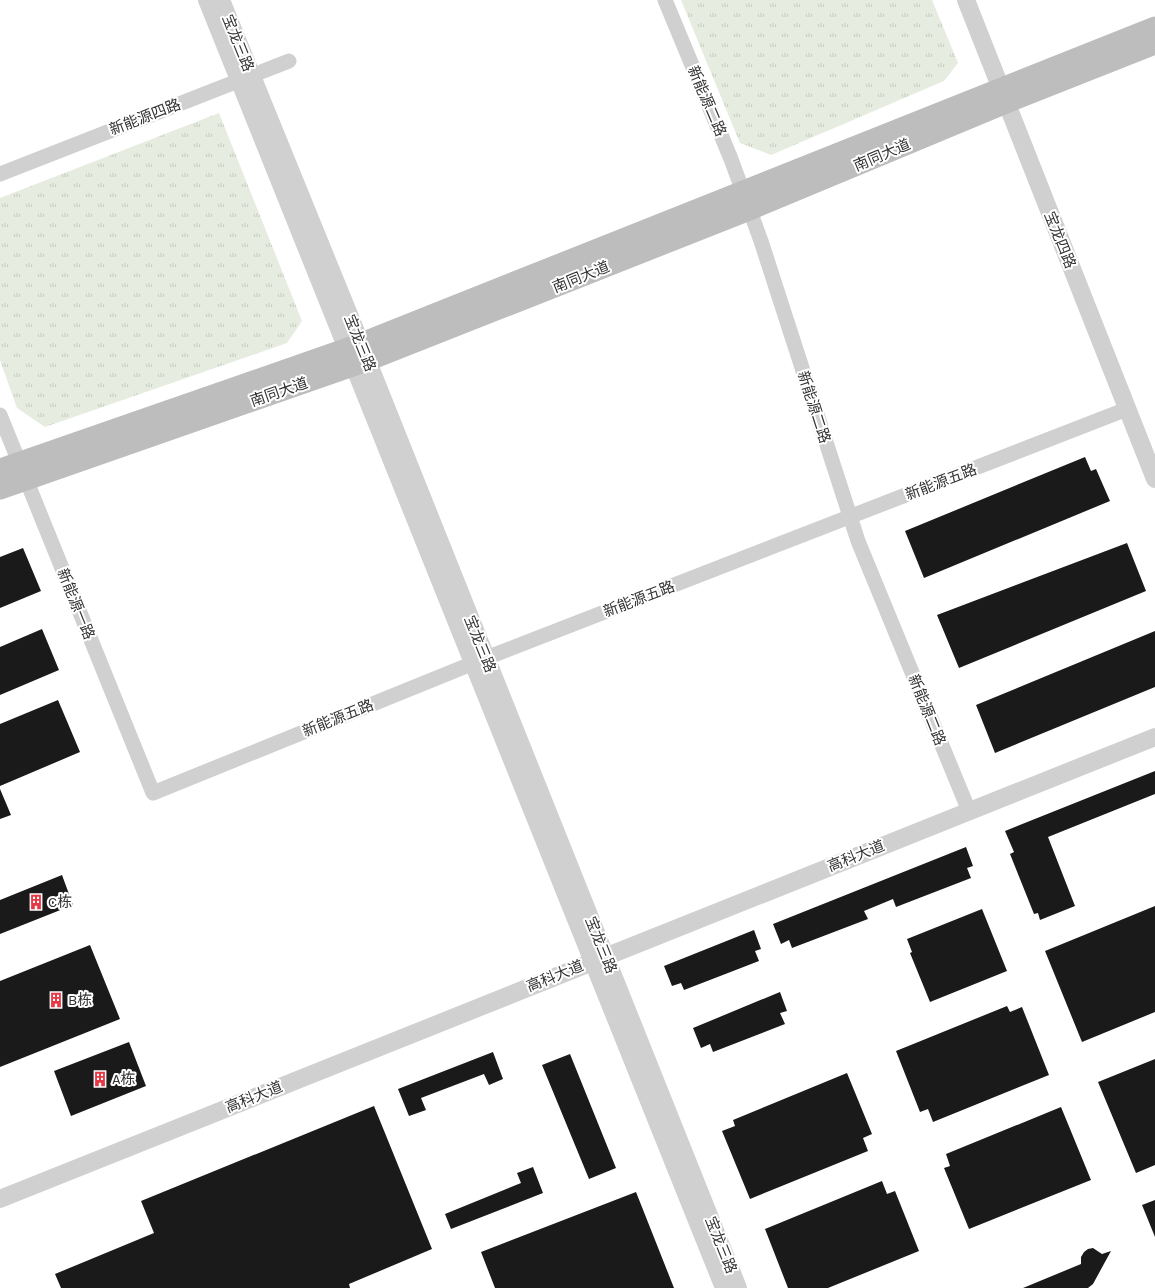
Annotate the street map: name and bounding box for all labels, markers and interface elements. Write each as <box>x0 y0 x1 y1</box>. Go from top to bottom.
street label: 宝龙三路 <box>218 12 258 74</box>
street label: 新能源二路 <box>684 63 730 139</box>
street label: 新能源四路 <box>107 95 183 139</box>
street label: 南同大道 <box>851 135 913 175</box>
street label: 宝龙四路 <box>1040 209 1080 271</box>
street label: 南同大道 <box>550 257 612 297</box>
street label: 宝龙三路 <box>340 312 380 374</box>
street label: 新能源二路 <box>794 369 834 445</box>
street label: 南同大道 <box>248 374 310 410</box>
street label: 新能源五路 <box>903 460 979 504</box>
street label: 新能源一路 <box>54 566 98 642</box>
street label: 新能源五路 <box>601 577 677 621</box>
street label: 宝龙三路 <box>460 613 500 675</box>
street label: 新能源二路 <box>905 672 949 748</box>
street label: 新能源五路 <box>300 696 376 740</box>
street label: 高科大道 <box>825 836 887 876</box>
building icon: C栋 <box>27 893 45 911</box>
place label: C栋 <box>48 893 72 911</box>
street label: 宝龙三路 <box>581 914 621 976</box>
street label: 高科大道 <box>524 956 586 996</box>
building icon: B栋 <box>47 991 65 1009</box>
place label: B栋 <box>68 991 92 1009</box>
building icon: A栋 <box>91 1070 109 1088</box>
place label: A栋 <box>112 1070 136 1088</box>
street label: 高科大道 <box>223 1077 285 1117</box>
street label: 宝龙三路 <box>701 1214 741 1276</box>

